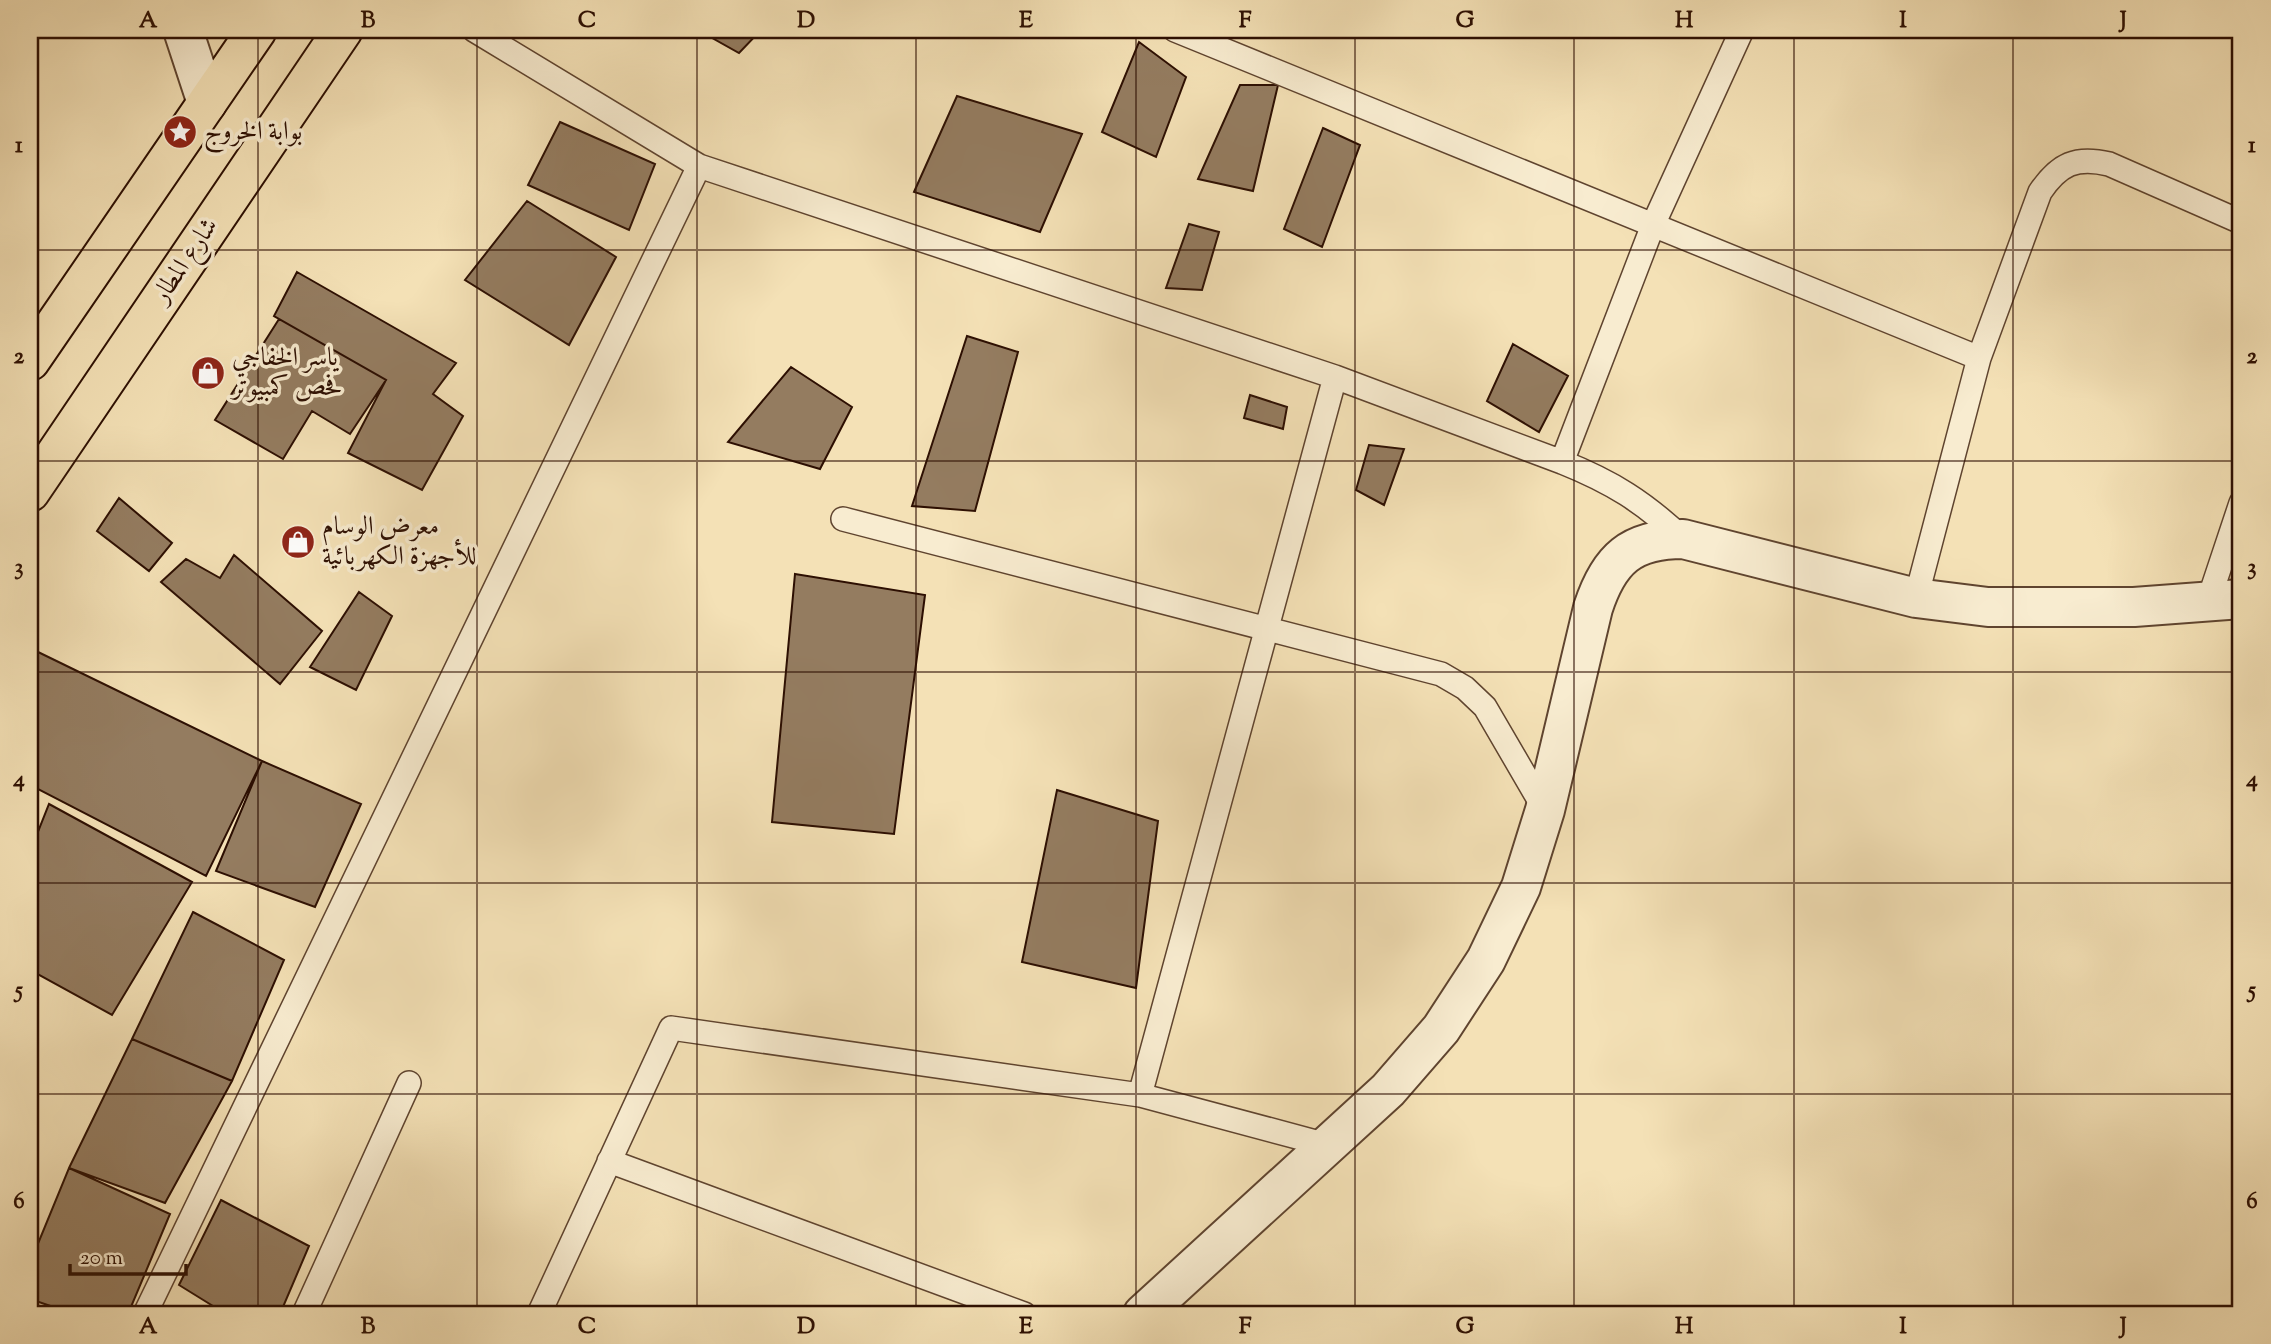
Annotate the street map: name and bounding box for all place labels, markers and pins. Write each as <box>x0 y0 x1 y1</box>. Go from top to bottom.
place icon: بوابة الخروج <box>161 113 199 151</box>
place label: بوابة الخروج <box>204 114 302 154</box>
place label: ياسر الخفاجي فحص كمبيوتر <box>229 340 342 407</box>
shop icon: ياسر الخفاجي فحص كمبيوتر <box>189 354 227 392</box>
place label: معرض الوسام للأجهزة الكهربائية <box>322 509 477 576</box>
shop icon: معرض الوسام للأجهزة الكهربائية <box>279 523 317 561</box>

